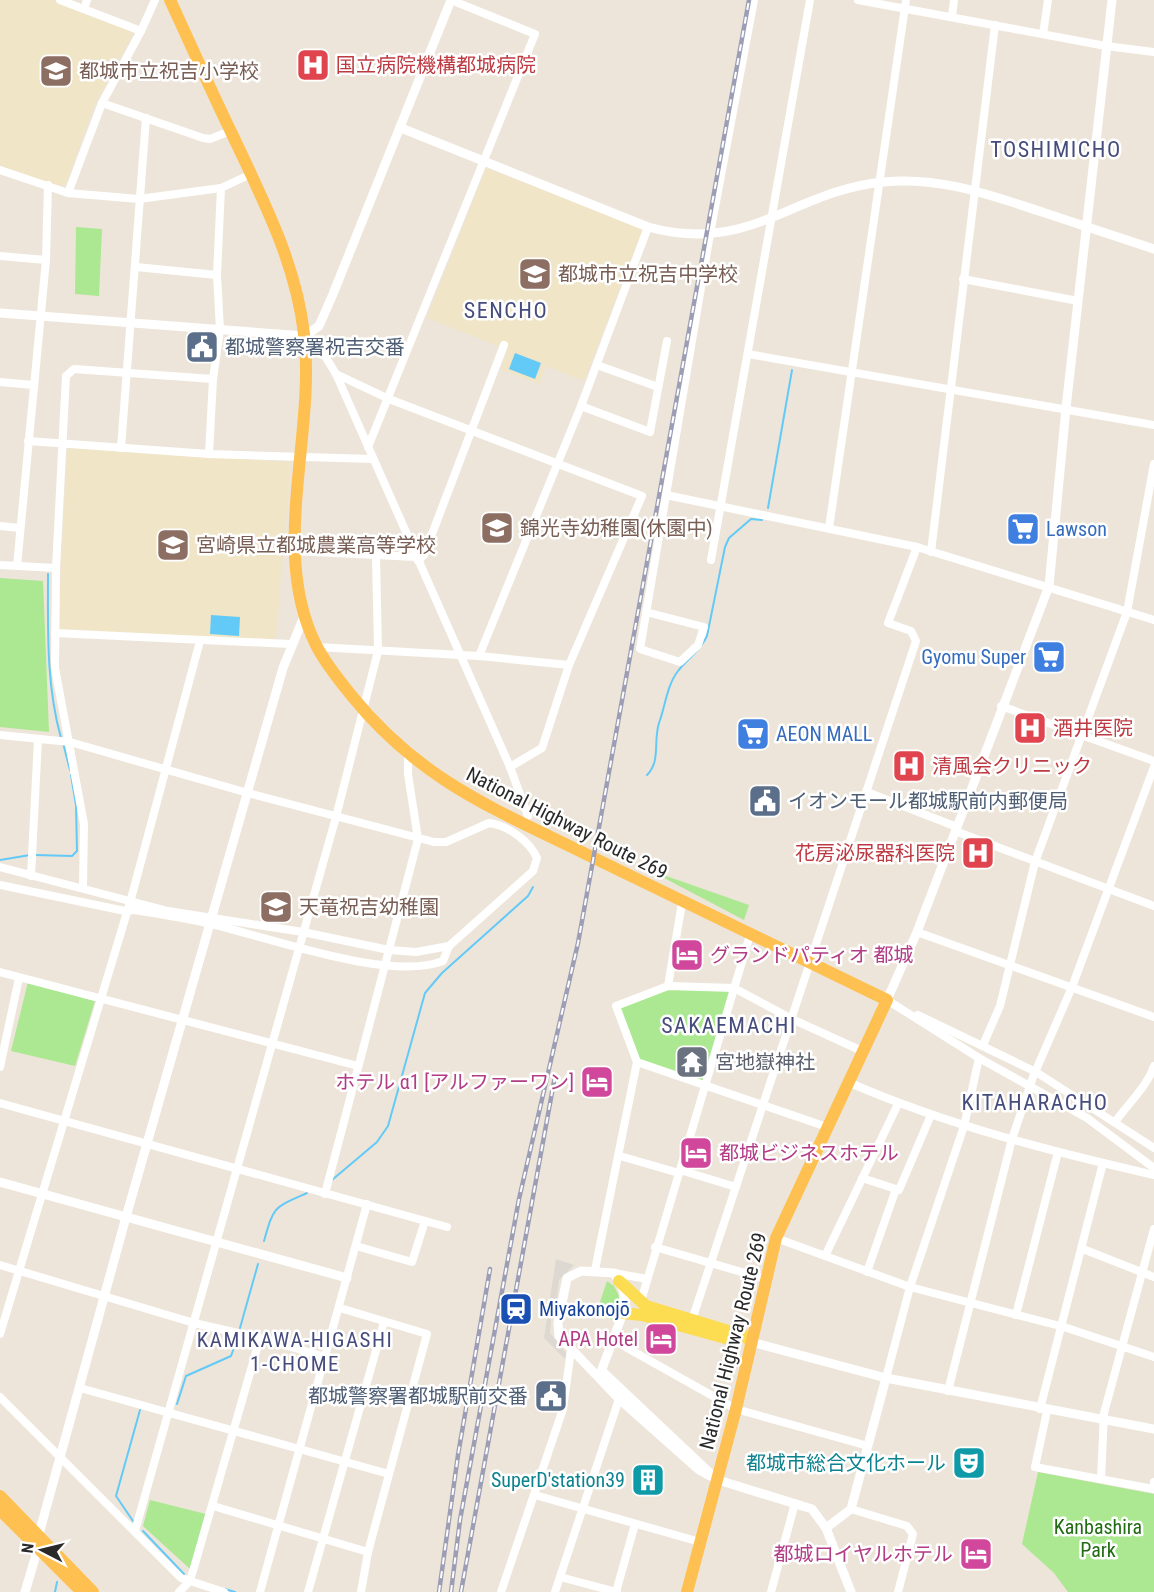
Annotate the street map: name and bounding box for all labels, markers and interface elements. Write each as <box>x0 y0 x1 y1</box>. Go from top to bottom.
hospital icon: 国立病院機構都城病院 <box>295 47 331 83</box>
school or university icon: 都城市立祝吉小学校 <box>38 53 74 89</box>
place label: 国立病院機構都城病院 <box>336 53 536 77</box>
place label: 都城市立祝吉小学校 <box>79 59 259 83</box>
district label: TOSHIMICHO <box>990 137 1122 162</box>
school or university icon: 都城市立祝吉中学校 <box>517 256 553 292</box>
place label: 都城市立祝吉中学校 <box>558 262 738 286</box>
district label: SENCHO <box>464 298 548 323</box>
public building icon: 都城警察署祝吉交番 <box>184 329 220 365</box>
place label: 都城警察署祝吉交番 <box>225 335 405 359</box>
school or university icon: 錦光寺幼稚園(休園中) <box>479 510 515 546</box>
supermarket icon: Lawson <box>1005 511 1041 547</box>
place label: 錦光寺幼稚園(休園中) <box>520 516 713 540</box>
place label: Lawson <box>1046 517 1107 541</box>
school or university icon: 宮崎県立都城農業高等学校 <box>155 527 191 563</box>
place label: 宮崎県立都城農業高等学校 <box>196 533 436 557</box>
supermarket icon: Gyomu Super <box>1031 639 1067 675</box>
place label: Gyomu Super <box>921 645 1026 669</box>
hospital icon: 酒井医院 <box>1012 710 1048 746</box>
supermarket icon: AEON MALL <box>735 716 771 752</box>
place label: 酒井医院 <box>1053 716 1133 740</box>
place label: AEON MALL <box>776 722 872 746</box>
hospital icon: 清風会クリニック <box>891 748 927 784</box>
place label: 清風会クリニック <box>932 754 1092 778</box>
street label: National Highway Route 269 <box>462 762 672 884</box>
public building icon: イオンモール都城駅前内郵便局 <box>747 783 783 819</box>
place label: イオンモール都城駅前内郵便局 <box>788 789 1068 813</box>
hospital icon: 花房泌尿器科医院 <box>960 835 996 871</box>
place label: 花房泌尿器科医院 <box>795 841 955 865</box>
school or university icon: 天竜祝吉幼稚園 <box>258 889 294 925</box>
place label: 天竜祝吉幼稚園 <box>299 895 439 919</box>
hotel icon: グランドパティオ 都城 <box>669 937 705 973</box>
place label: グランドパティオ 都城 <box>710 943 913 967</box>
district label: SAKAEMACHI <box>661 1013 797 1038</box>
temple icon: 宮地嶽神社 <box>674 1044 710 1080</box>
place label: 宮地嶽神社 <box>715 1050 815 1074</box>
hotel icon: ホテル α1 [アルファーワン] <box>579 1064 615 1100</box>
place label: ホテル α1 [アルファーワン] <box>335 1070 574 1094</box>
district label: KITAHARACHO <box>961 1090 1109 1115</box>
hotel icon: 都城ビジネスホテル <box>678 1135 714 1171</box>
place label: 都城ビジネスホテル <box>719 1141 899 1165</box>
street label: National Highway Route 269 <box>694 1230 772 1452</box>
station icon: Miyakonojō <box>498 1291 534 1327</box>
place label: Miyakonojō <box>539 1297 630 1321</box>
hotel icon: APA Hotel <box>643 1321 679 1357</box>
place label: APA Hotel <box>558 1327 638 1351</box>
district label: KAMIKAWA-HIGASHI 1-CHOME <box>197 1328 393 1376</box>
public building icon: 都城警察署都城駅前交番 <box>533 1378 569 1414</box>
place label: 都城警察署都城駅前交番 <box>308 1384 528 1408</box>
theatre icon: 都城市総合文化ホール <box>951 1445 987 1481</box>
place label: 都城市総合文化ホール <box>746 1451 946 1475</box>
building icon: SuperD'station39 <box>630 1462 666 1498</box>
place label: SuperD'station39 <box>491 1468 625 1492</box>
park label: Kanbashira Park <box>1054 1515 1142 1562</box>
north arrow <box>12 1520 72 1580</box>
hotel icon: 都城ロイヤルホテル <box>958 1536 994 1572</box>
text: N <box>18 1542 38 1554</box>
place label: 都城ロイヤルホテル <box>774 1542 953 1566</box>

